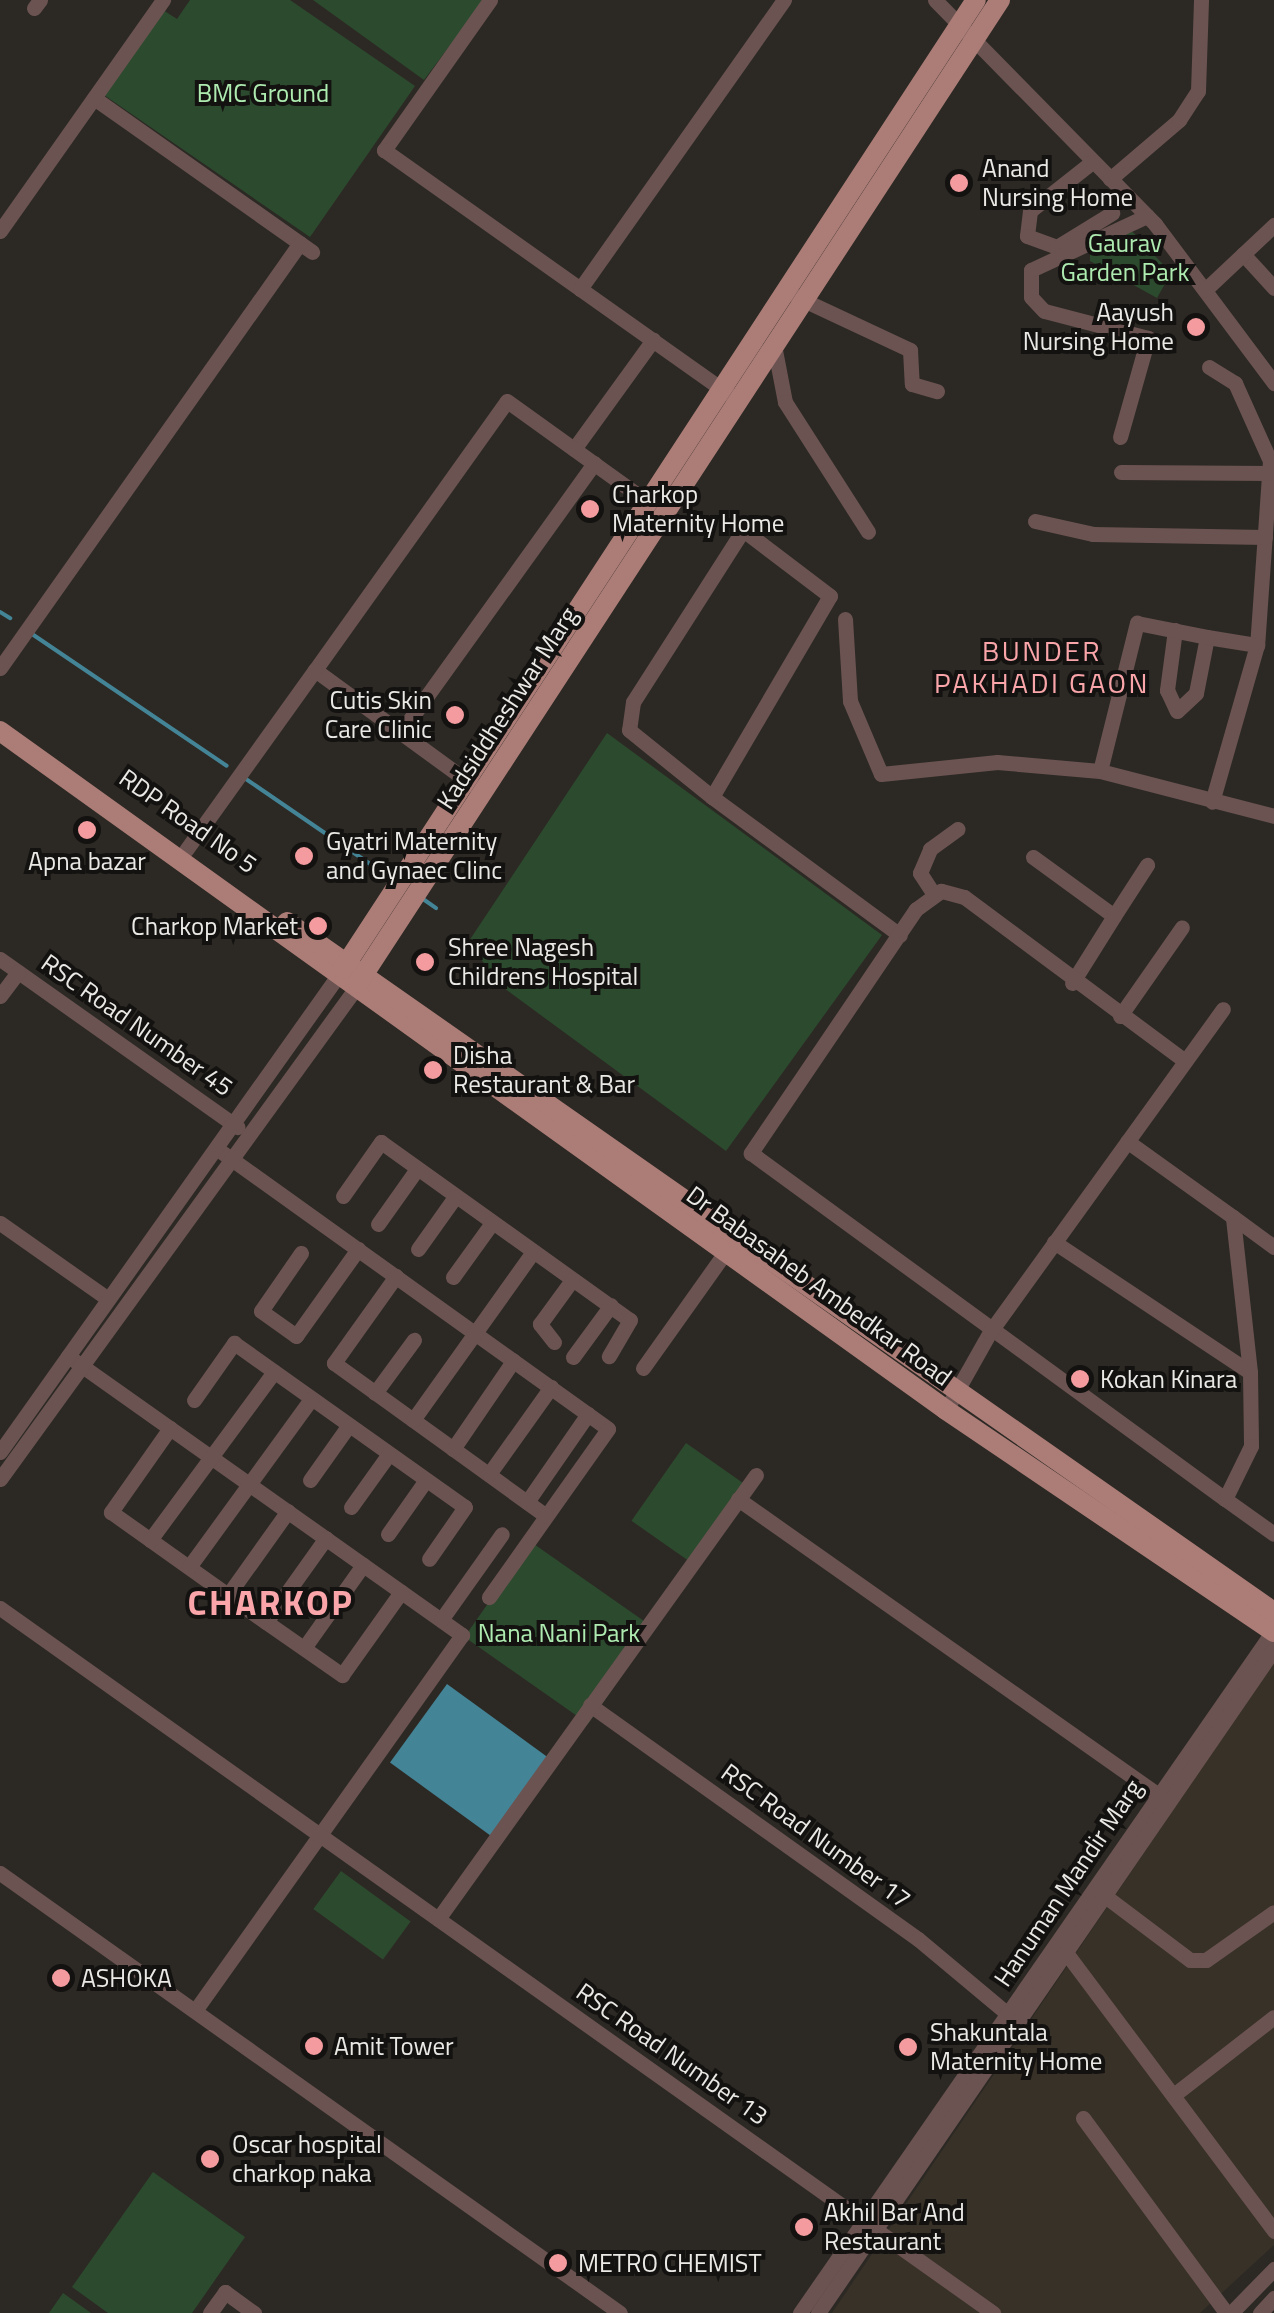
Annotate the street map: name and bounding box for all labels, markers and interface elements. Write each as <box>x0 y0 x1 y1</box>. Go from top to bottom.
park label: BMC Ground <box>197 78 329 108</box>
place label: Anand Nursing Home <box>982 154 1133 213</box>
marker: Anand Nursing Home <box>946 170 972 196</box>
park label: Gaurav Garden Park <box>1061 229 1189 288</box>
place label: Aayush Nursing Home <box>1023 298 1174 357</box>
marker: Aayush Nursing Home <box>1183 314 1209 340</box>
place label: Charkop Maternity Home <box>612 480 784 539</box>
marker: Charkop Maternity Home <box>577 496 603 522</box>
street label: Kadsiddheshwar Marg <box>430 601 584 815</box>
district label: BUNDER PAKHADI GAON <box>934 634 1150 700</box>
place label: Cutis Skin Care Clinic <box>325 686 432 745</box>
marker: Cutis Skin Care Clinic <box>442 702 468 728</box>
street label: RDP Road No 5 <box>113 763 263 879</box>
marker: Apna bazar <box>76 819 98 841</box>
place label: Gyatri Maternity and Gynaec Clinc <box>326 827 502 886</box>
marker: Gyatri Maternity and Gynaec Clinc <box>291 843 317 869</box>
place label: Apna bazar <box>28 846 146 876</box>
place label: Charkop Market <box>131 911 298 941</box>
marker: Charkop Market <box>307 915 329 937</box>
place label: Shree Nagesh Childrens Hospital <box>448 933 638 992</box>
street label: RSC Road Number 45 <box>36 948 238 1102</box>
marker: Shree Nagesh Childrens Hospital <box>412 949 438 975</box>
place label: Disha Restaurant & Bar <box>453 1041 635 1100</box>
marker: Disha Restaurant & Bar <box>422 1059 444 1081</box>
street label: Dr Babasaheb Ambedkar Road <box>681 1180 957 1392</box>
place label: Kokan Kinara <box>1100 1364 1237 1394</box>
marker: Kokan Kinara <box>1069 1368 1091 1390</box>
district label: CHARKOP <box>188 1581 354 1623</box>
park label: Nana Nani Park <box>478 1618 640 1648</box>
street label: RSC Road Number 17 <box>715 1757 917 1915</box>
street label: Hanuman Mandir Marg <box>988 1774 1148 1992</box>
place label: ASHOKA <box>81 1963 172 1993</box>
marker: ASHOKA <box>50 1967 72 1989</box>
street label: RSC Road Number 13 <box>571 1977 773 2131</box>
place label: Shakuntala Maternity Home <box>930 2018 1102 2077</box>
place label: Amit Tower <box>334 2031 454 2061</box>
marker: Shakuntala Maternity Home <box>895 2034 921 2060</box>
marker: Amit Tower <box>303 2035 325 2057</box>
place label: Oscar hospital charkop naka <box>232 2130 382 2189</box>
marker: Oscar hospital charkop naka <box>197 2146 223 2172</box>
place label: Akhil Bar And Restaurant <box>824 2198 965 2257</box>
marker: Akhil Bar And Restaurant <box>793 2216 815 2238</box>
place label: METRO CHEMIST <box>578 2248 762 2278</box>
marker: METRO CHEMIST <box>547 2252 569 2274</box>

